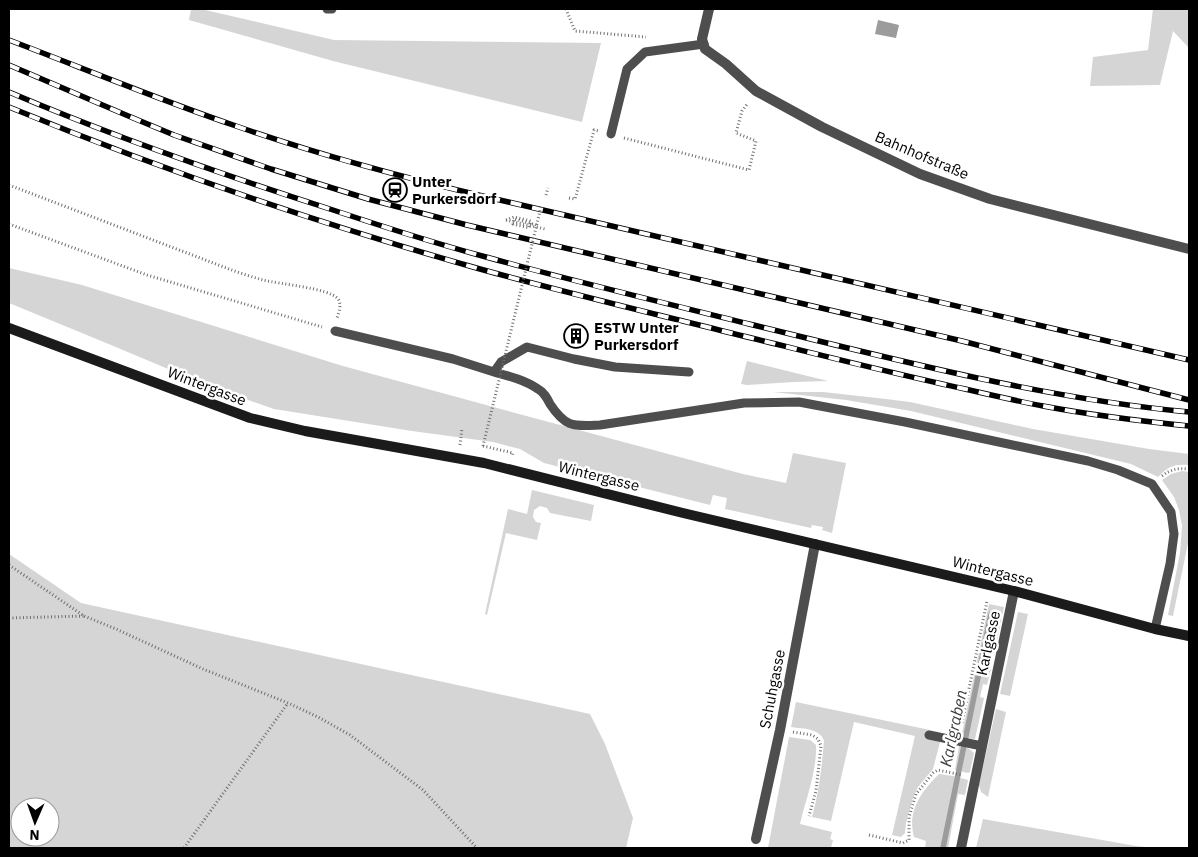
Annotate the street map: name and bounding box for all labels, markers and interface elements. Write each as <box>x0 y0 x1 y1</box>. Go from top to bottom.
street label: Bahnhofstraße <box>872 127 972 183</box>
place label: Unter Purkersdorf <box>412 172 497 208</box>
station icon: Unter Purkersdorf <box>382 177 408 203</box>
place label: ESTW Unter Purkersdorf <box>594 318 679 354</box>
building icon: ESTW Unter Purkersdorf <box>563 323 589 349</box>
street label: Wintergasse <box>165 362 249 410</box>
street label: Wintergasse <box>556 457 642 495</box>
street label: Wintergasse <box>950 552 1036 590</box>
street label: Karlgasse <box>972 609 1004 677</box>
street label: Schuhgasse <box>755 648 789 730</box>
water label: Karlgraben <box>935 688 971 768</box>
north arrow <box>10 797 60 847</box>
text: N <box>29 826 40 844</box>

